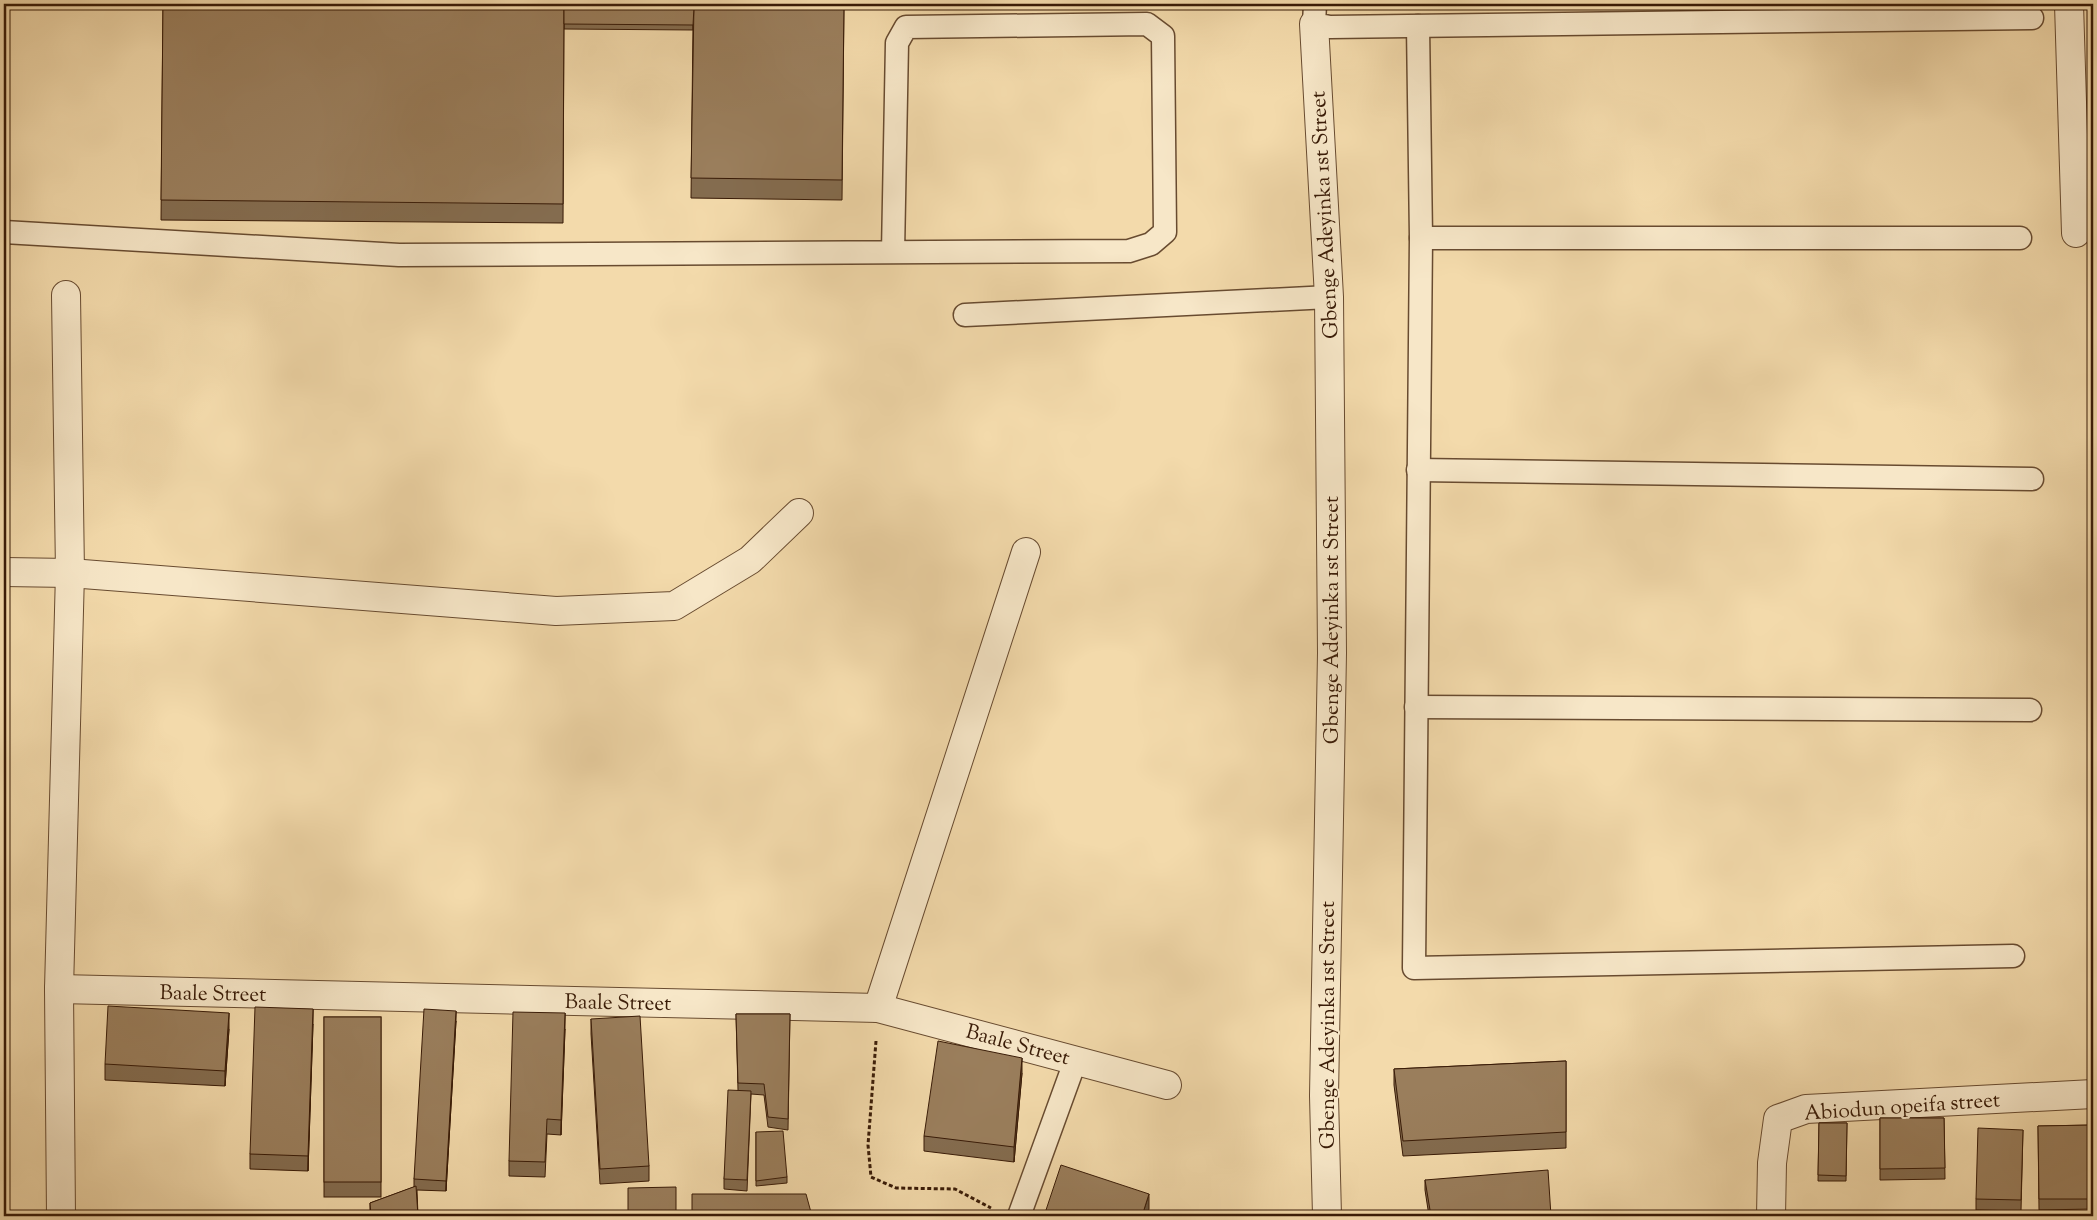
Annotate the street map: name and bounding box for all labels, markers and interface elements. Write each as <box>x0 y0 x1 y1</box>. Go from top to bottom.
street label: Gbenge Adeyinka 1st Street <box>1305 90 1347 340</box>
street label: Gbenge Adeyinka 1st Street <box>1318 496 1348 744</box>
street label: Gbenge Adeyinka 1st Street <box>1314 901 1344 1149</box>
street label: Baale Street <box>159 979 267 1011</box>
street label: Baale Street <box>564 988 672 1020</box>
street label: Baale Street <box>962 1018 1073 1074</box>
street label: Abiodun opeifa street <box>1803 1086 2001 1130</box>

